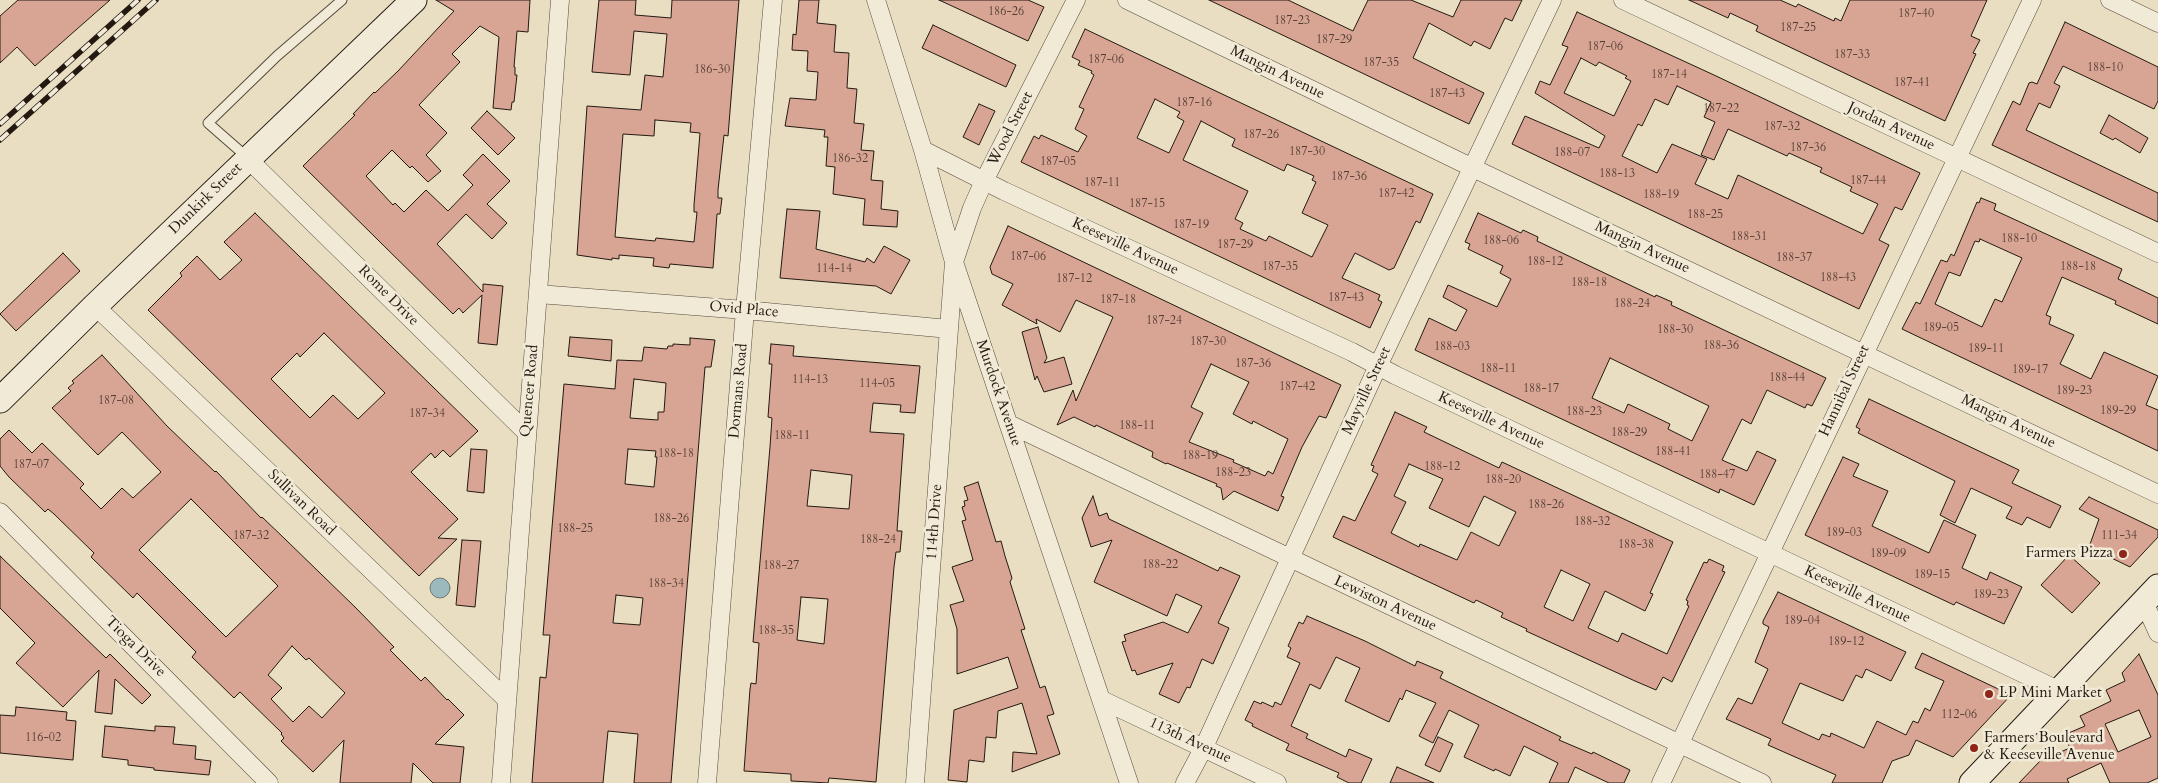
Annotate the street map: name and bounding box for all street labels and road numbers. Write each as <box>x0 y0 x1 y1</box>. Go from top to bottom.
street label: Mangin Avenue <box>1227 42 1327 104</box>
street label: Wood Street <box>985 89 1037 169</box>
street label: Jordan Avenue <box>1844 99 1938 155</box>
street label: Dunkirk Street <box>166 160 246 238</box>
street label: Keeseville Avenue <box>1069 214 1181 280</box>
street label: Mangin Avenue <box>1592 218 1692 278</box>
street label: Rome Drive <box>354 262 422 330</box>
street label: Ovid Place <box>709 298 779 322</box>
street label: Murdock Avenue <box>971 337 1025 449</box>
street label: Hannibal Street <box>1816 342 1874 440</box>
street label: Dormans Road <box>726 343 752 439</box>
street label: Quencer Road <box>517 344 543 438</box>
street label: Mayville Street <box>1339 344 1395 438</box>
street label: Keeseville Avenue <box>1435 388 1547 454</box>
street label: Mangin Avenue <box>1958 391 2058 453</box>
street label: Sullivan Road <box>263 466 339 540</box>
street label: 114th Drive <box>923 483 947 561</box>
street label: Keeseville Avenue <box>1801 562 1913 628</box>
street label: Lewiston Avenue <box>1331 572 1439 636</box>
street label: Tioga Drive <box>101 613 169 681</box>
street label: 113th Avenue <box>1146 714 1234 768</box>

